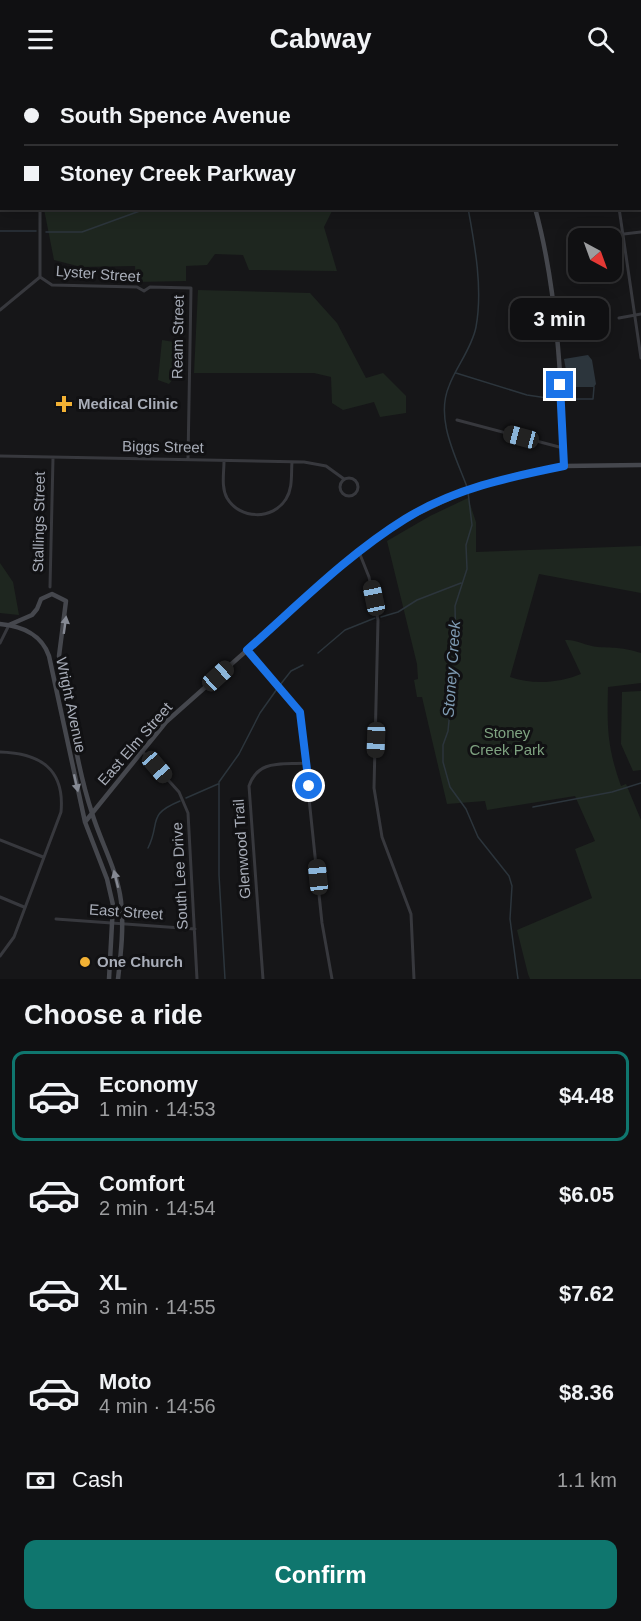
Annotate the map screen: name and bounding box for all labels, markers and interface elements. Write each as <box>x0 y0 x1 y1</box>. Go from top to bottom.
icon: menu <box>24 23 57 56</box>
icon: search <box>584 23 617 56</box>
text: Cabway <box>269 24 372 54</box>
text: South Spence Avenue <box>60 103 291 128</box>
text: Stoney Creek Parkway <box>60 161 296 186</box>
north arrow <box>568 228 622 282</box>
map controls <box>568 228 622 282</box>
street label: Lyster Street <box>55 262 142 285</box>
street label: Ream Street <box>168 294 187 379</box>
callout: 3 min <box>510 298 610 340</box>
text: 3 min <box>533 308 586 330</box>
route end <box>546 371 573 398</box>
marker: Medical Clinic <box>55 395 73 413</box>
place label: Medical Clinic <box>78 395 178 412</box>
car <box>501 424 541 450</box>
street label: Biggs Street <box>122 437 205 456</box>
street label: Stallings Street <box>29 471 48 573</box>
car <box>361 579 387 617</box>
one-way arrow <box>60 615 69 634</box>
water label: Stoney Creek <box>440 619 463 718</box>
street label: Wright Avenue <box>53 656 90 754</box>
car <box>199 657 237 695</box>
street label: East Elm Street <box>94 698 176 789</box>
car <box>366 722 386 758</box>
park label: Stoney Creek Park <box>469 724 545 758</box>
car <box>138 748 176 786</box>
route start <box>295 772 322 799</box>
one-way arrow <box>71 774 81 792</box>
street label: Glenwood Trail <box>230 799 253 900</box>
street label: South Lee Drive <box>168 822 191 930</box>
car <box>307 858 329 896</box>
one-way arrow <box>111 870 121 888</box>
street label: East Street <box>88 900 164 923</box>
place label: One Church <box>97 953 183 970</box>
marker: One Church <box>78 955 92 969</box>
text: Choose a ride <box>24 1000 203 1030</box>
icon: car <box>27 1069 81 1123</box>
text: Economy <box>99 1072 198 1097</box>
text: $4.48 <box>559 1083 614 1108</box>
text: 1 min · 14:53 <box>99 1098 216 1120</box>
icon: car <box>27 1168 81 1222</box>
text: Comfort <box>99 1171 185 1196</box>
text: $6.05 <box>559 1182 614 1207</box>
text: 2 min · 14:54 <box>99 1197 216 1219</box>
icon: car <box>27 1267 81 1321</box>
text: XL <box>99 1270 127 1295</box>
text: $7.62 <box>559 1281 614 1306</box>
text: 3 min · 14:55 <box>99 1296 216 1318</box>
icon: car <box>27 1366 81 1420</box>
text: Moto <box>99 1369 152 1394</box>
text: $8.36 <box>559 1380 614 1405</box>
text: 4 min · 14:56 <box>99 1395 216 1417</box>
icon: cash <box>24 1464 57 1497</box>
text: Cash <box>72 1467 123 1492</box>
text: 1.1 km <box>557 1469 617 1491</box>
button: Confirm <box>24 1540 617 1609</box>

